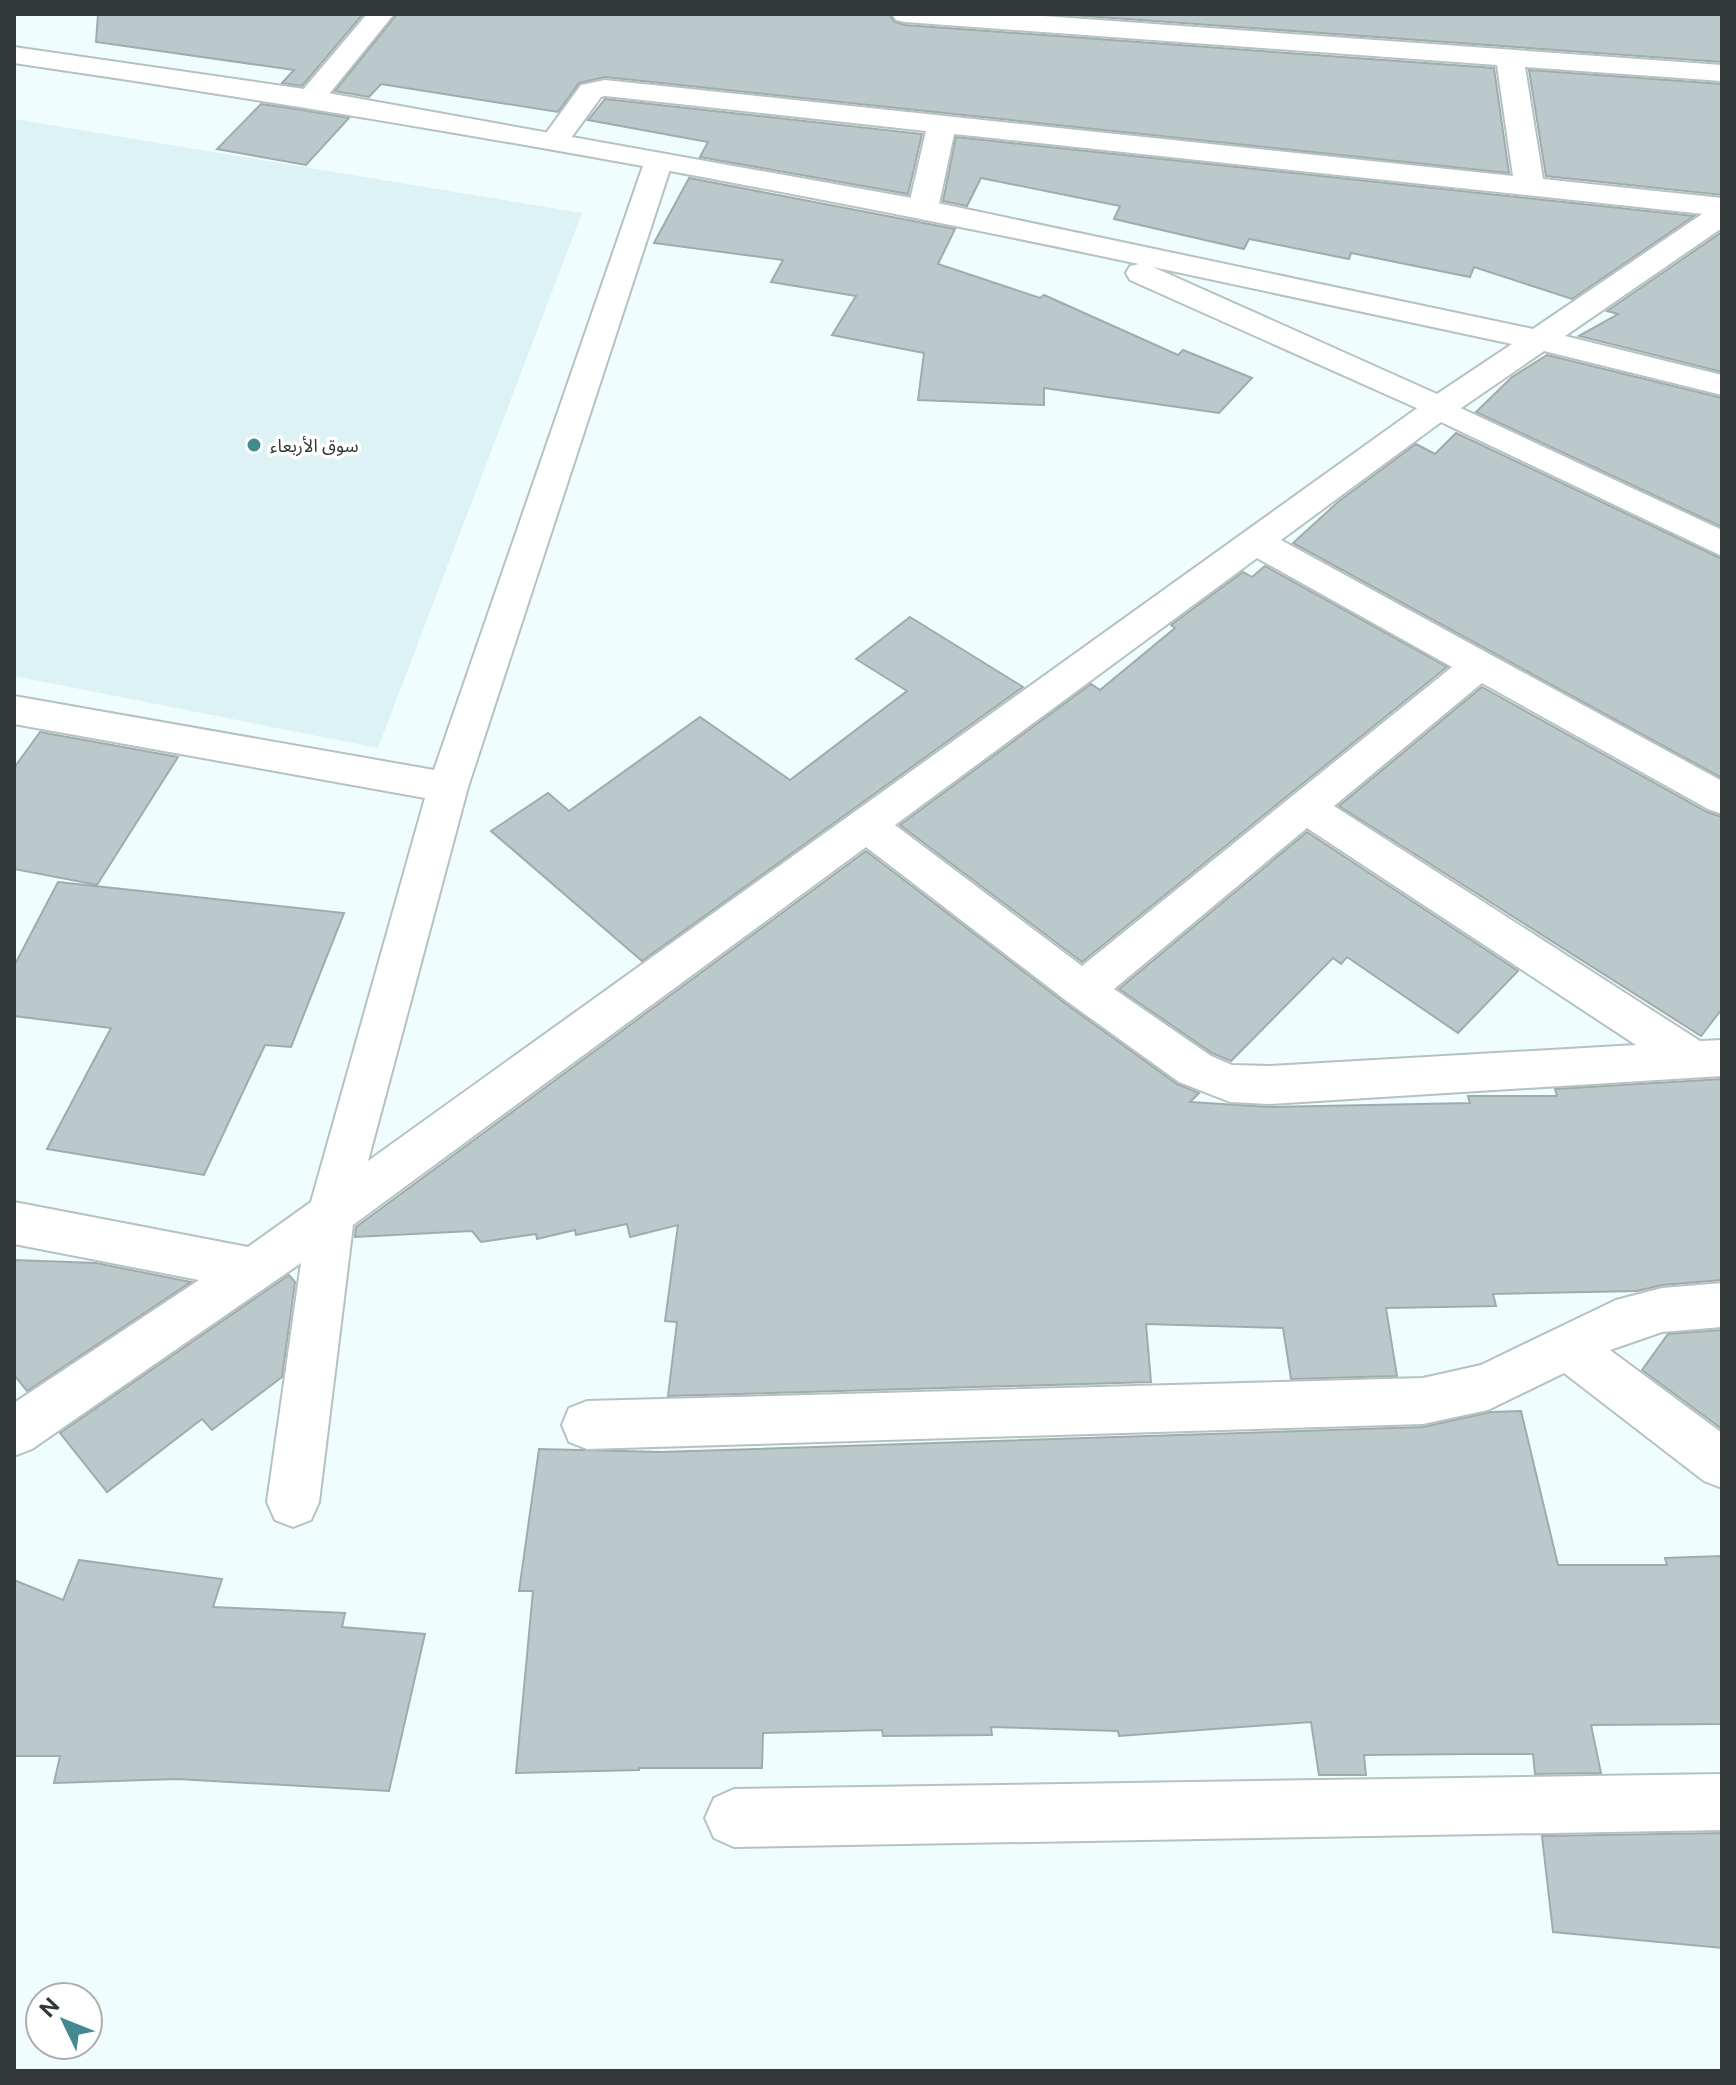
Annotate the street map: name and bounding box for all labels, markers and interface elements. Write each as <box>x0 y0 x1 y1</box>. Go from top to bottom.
place label: سوق الأربعاء <box>270 435 359 457</box>
marker: سوق الأربعاء <box>245 436 263 454</box>
north arrow <box>24 1981 104 2061</box>
text: N <box>34 1992 65 2023</box>

